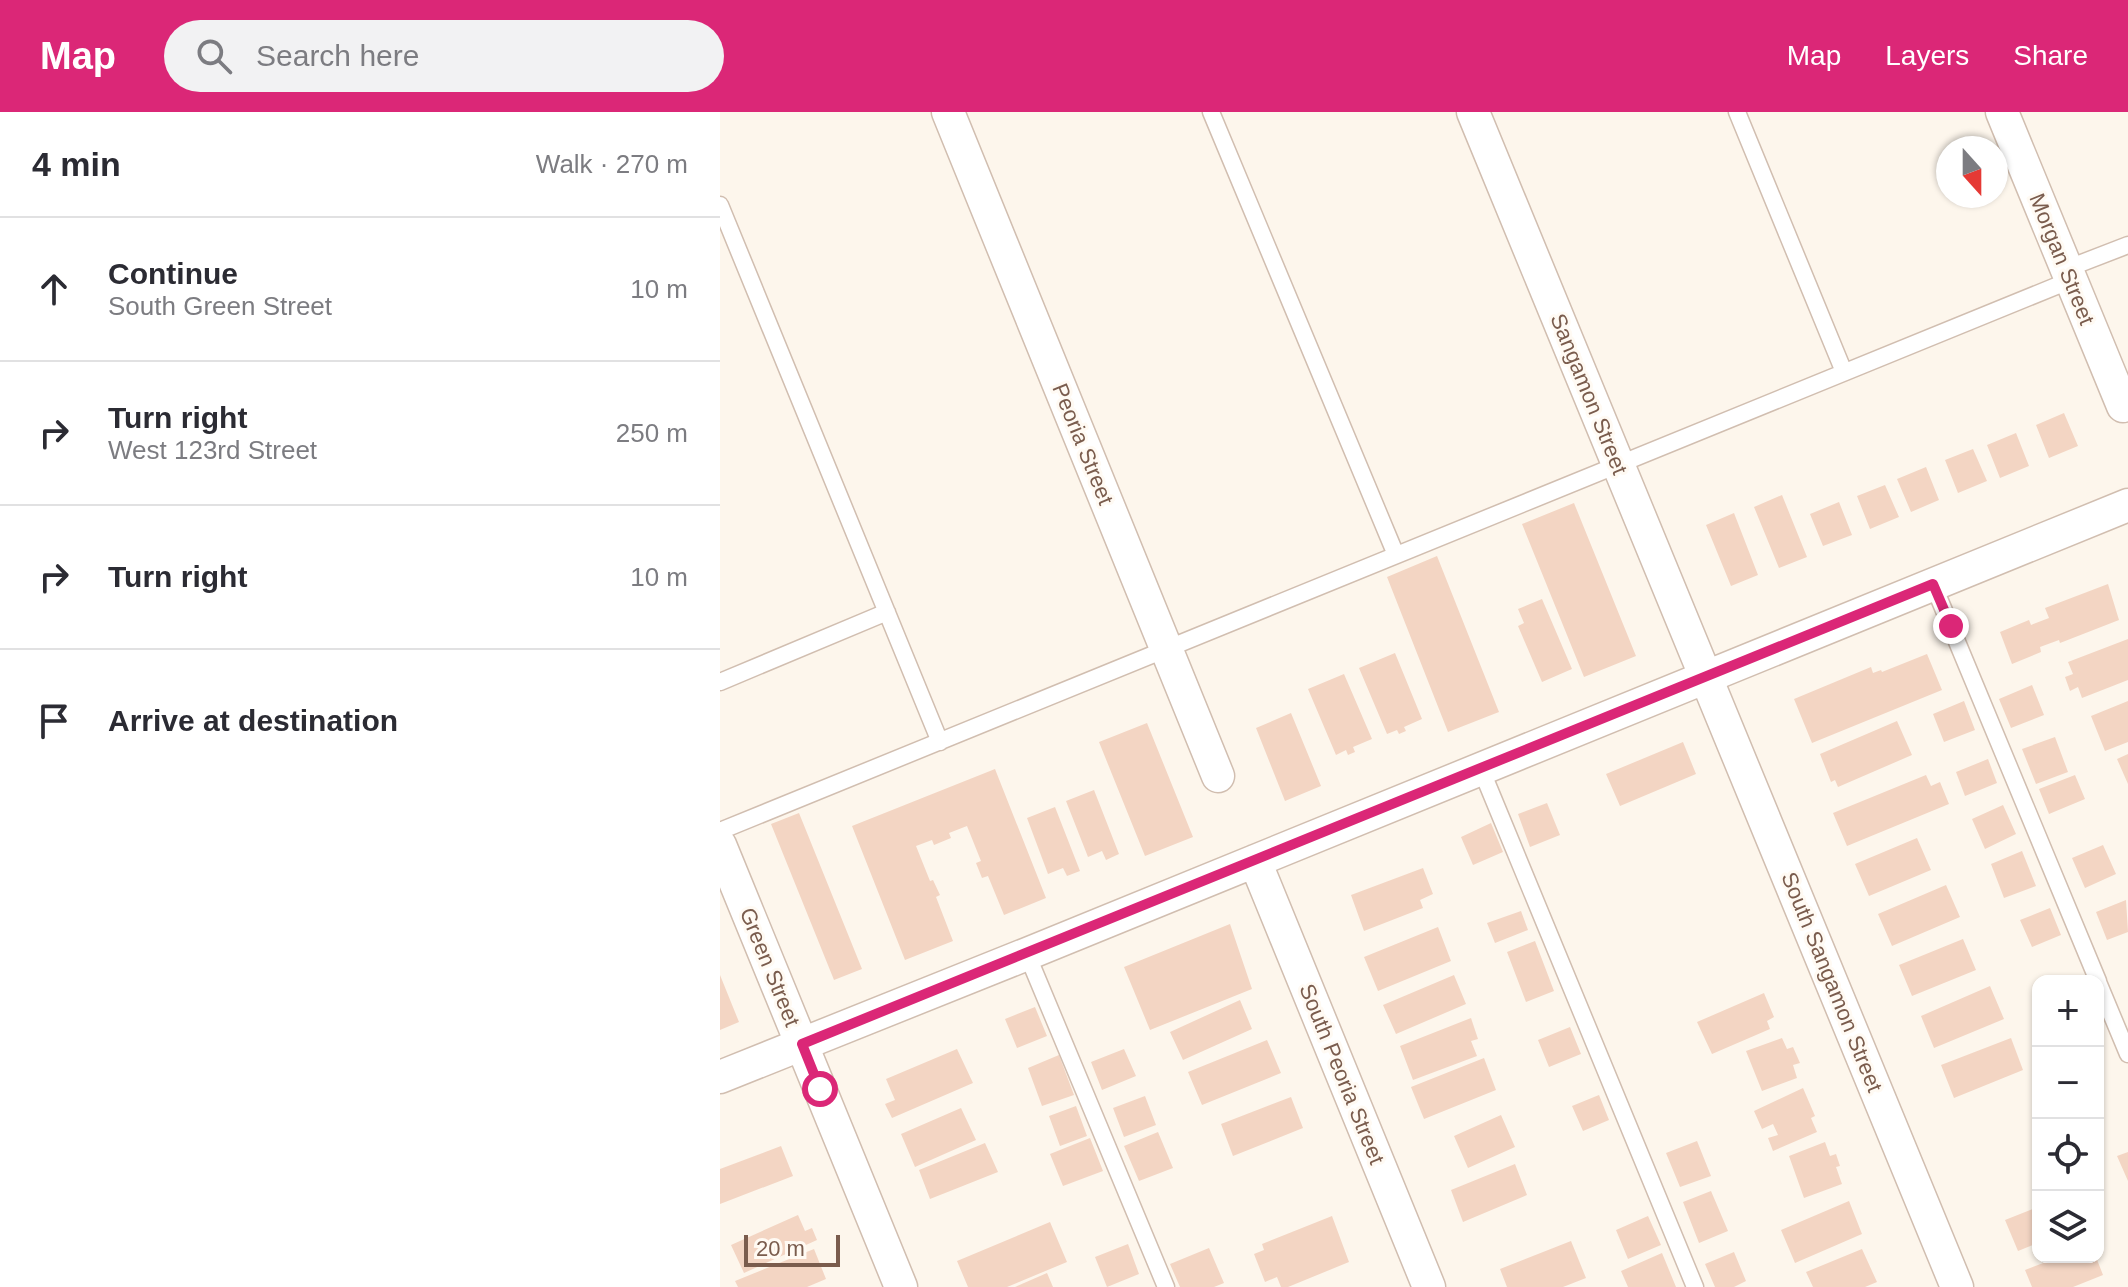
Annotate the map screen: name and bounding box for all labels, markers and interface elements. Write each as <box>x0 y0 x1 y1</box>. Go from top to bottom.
search box <box>164 20 724 92</box>
icon: search <box>192 34 236 78</box>
text: Map <box>40 35 116 77</box>
text: Search here <box>256 39 419 72</box>
text: Map <box>1787 40 1841 71</box>
text: Layers <box>1885 40 1969 71</box>
text: Share <box>2013 40 2088 71</box>
north arrow <box>1936 136 2008 208</box>
text: 4 min <box>32 145 121 183</box>
text: Walk · 270 m <box>536 149 688 179</box>
street label: Morgan Street <box>2024 190 2100 328</box>
text: Continue <box>108 257 238 290</box>
icon: ahead <box>32 267 76 311</box>
text: 10 m <box>630 274 688 304</box>
text: South Green Street <box>108 291 332 321</box>
street label: Sangamon Street <box>1545 310 1633 478</box>
street label: Peoria Street <box>1047 380 1119 508</box>
text: Turn right <box>108 401 247 434</box>
icon: right <box>32 411 76 455</box>
text: 250 m <box>616 418 688 448</box>
text: West 123rd Street <box>108 435 317 465</box>
icon: right <box>32 555 76 599</box>
text: Turn right <box>108 560 247 593</box>
text: 10 m <box>630 562 688 592</box>
route end <box>1933 608 1969 644</box>
icon: arrive <box>32 699 76 743</box>
text: Arrive at destination <box>108 704 398 737</box>
street label: South Sangamon Street <box>1776 868 1888 1096</box>
street label: Green Street <box>735 904 805 1030</box>
map controls <box>2032 975 2104 1263</box>
button: + <box>2032 975 2104 1047</box>
street label: South Peoria Street <box>1294 980 1390 1168</box>
button: − <box>2032 1047 2104 1119</box>
route start <box>802 1071 838 1107</box>
button: locate <box>2032 1119 2104 1191</box>
button: layers <box>2032 1191 2104 1263</box>
scale bar <box>744 1231 840 1267</box>
text: 20 m <box>756 1236 805 1261</box>

